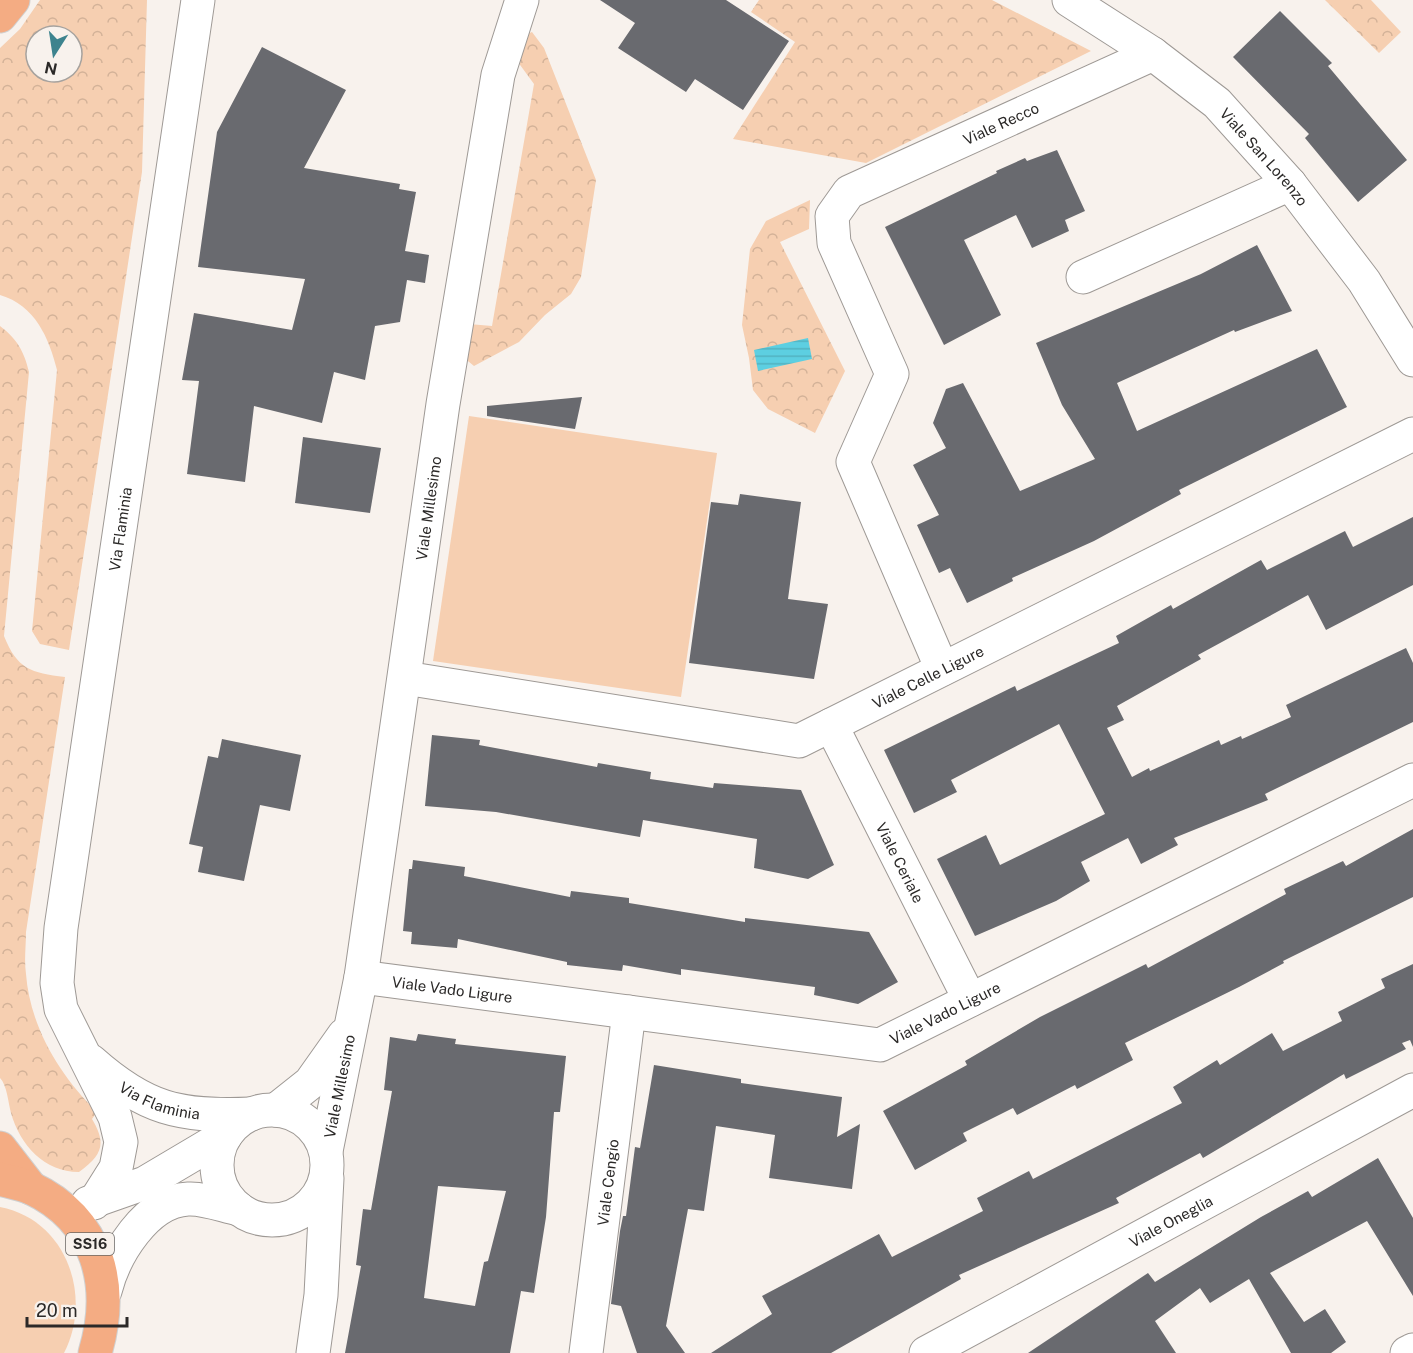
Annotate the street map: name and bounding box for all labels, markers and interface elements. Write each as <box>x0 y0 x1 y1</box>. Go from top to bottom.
north arrow <box>24 24 84 84</box>
text: N <box>43 58 59 79</box>
street label: Viale Recco <box>960 99 1041 148</box>
street label: Viale San Lorenzo <box>1217 104 1312 209</box>
street label: Viale Millesimo <box>412 455 444 562</box>
street label: Via Flaminia <box>105 486 135 572</box>
street label: Viale Celle Ligure <box>869 642 986 712</box>
street label: Viale Ceriale <box>873 819 928 905</box>
street label: Viale Vado Ligure <box>391 973 513 1005</box>
street label: Viale Vado Ligure <box>887 978 1003 1047</box>
street label: Viale Millesimo <box>320 1033 358 1140</box>
street label: Via Flaminia <box>116 1078 201 1122</box>
street label: Viale Cengio <box>594 1138 621 1227</box>
street label: Viale Oneglia <box>1126 1192 1215 1250</box>
road number: SS16 <box>66 1233 114 1255</box>
scale bar <box>27 1290 128 1328</box>
text: 20 m <box>36 1300 78 1321</box>

